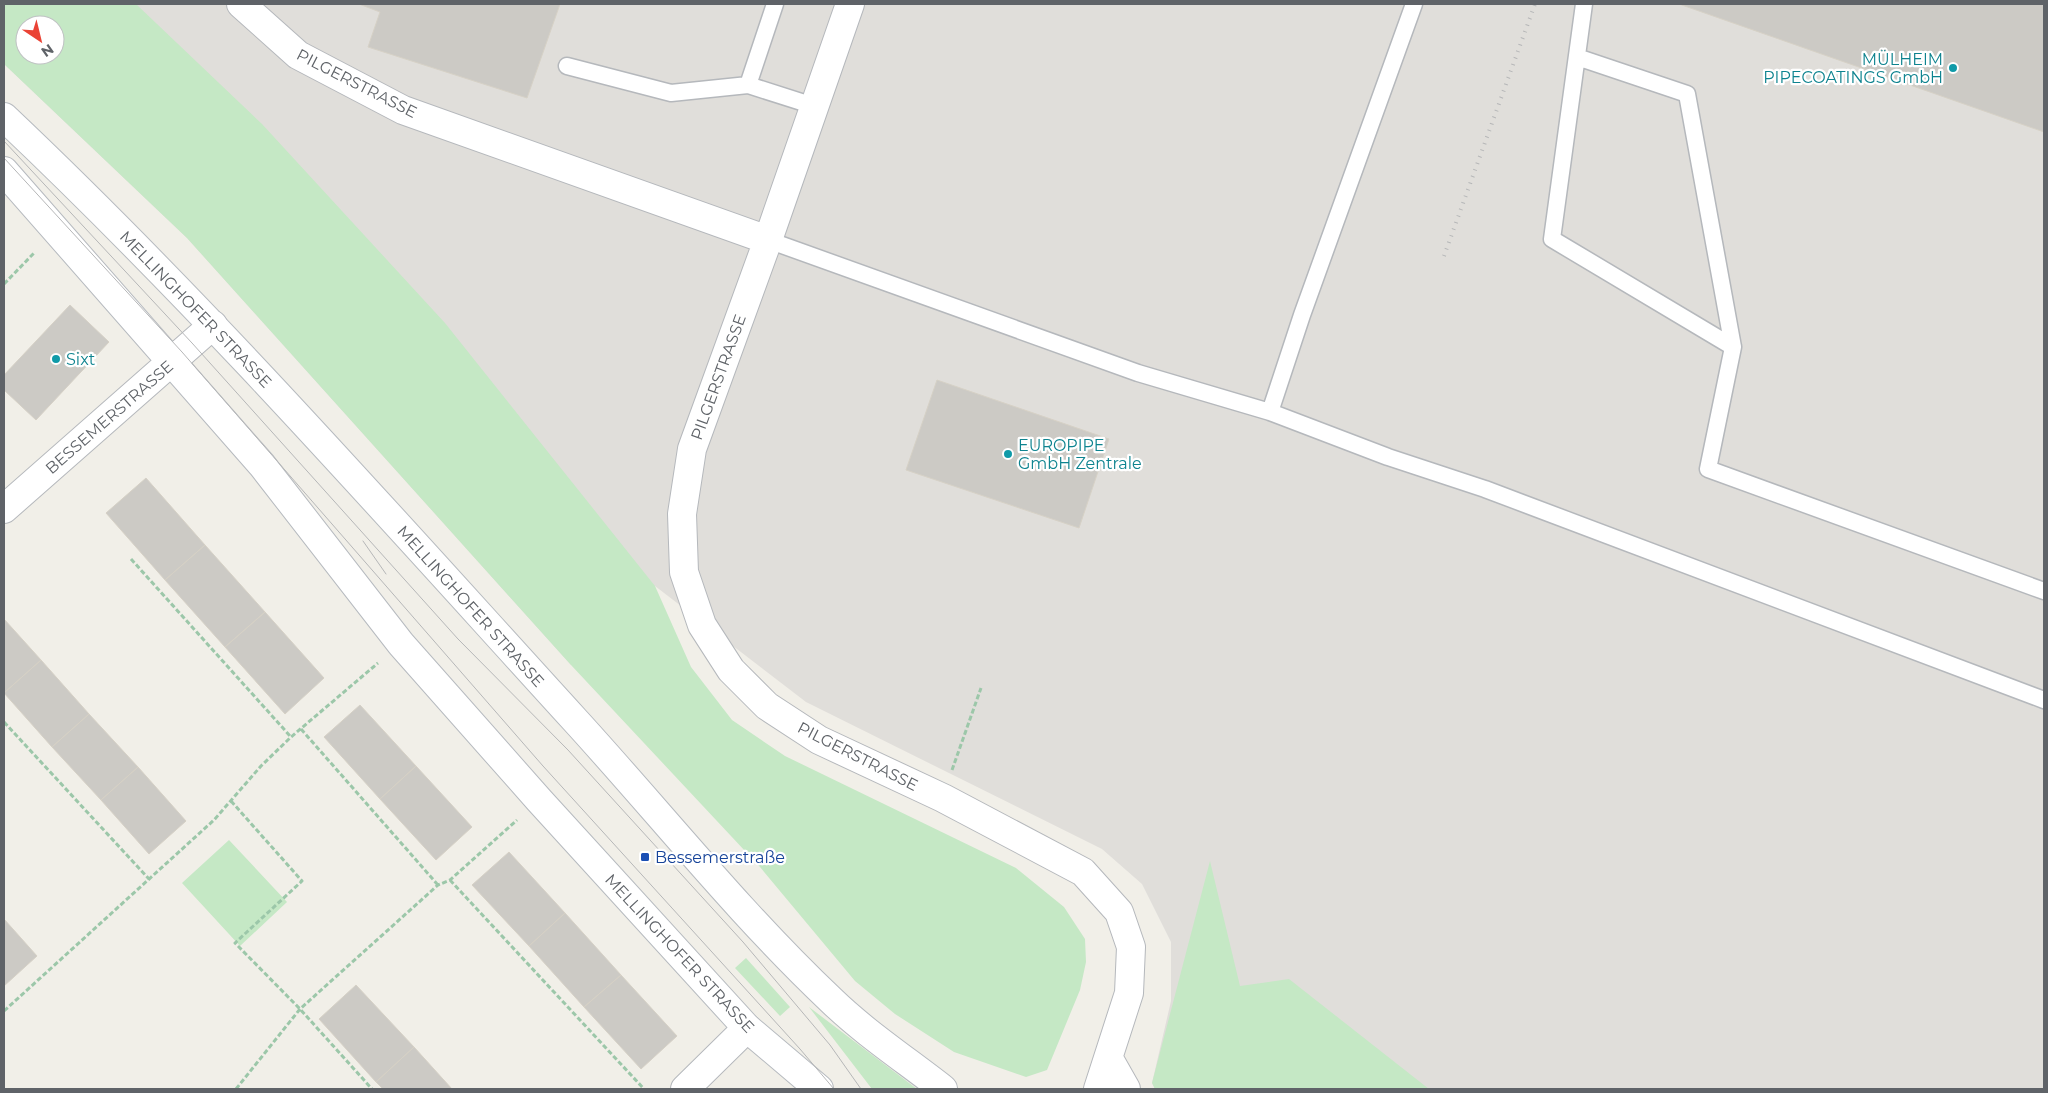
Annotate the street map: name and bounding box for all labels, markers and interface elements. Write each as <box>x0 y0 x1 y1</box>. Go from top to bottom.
north arrow <box>15 15 65 65</box>
text: N <box>38 40 57 61</box>
street label: PILGERSTRASSE <box>294 45 420 122</box>
place label: MÜLHEIM PIPECOATINGS GmbH <box>1763 49 1943 87</box>
marker: MÜLHEIM PIPECOATINGS GmbH <box>1947 62 1959 74</box>
street label: MELLINGHOFER STRASSE <box>116 227 276 392</box>
street label: PILGERSTRASSE <box>687 312 750 443</box>
place label: Sixt <box>66 350 96 369</box>
marker: Sixt <box>50 353 62 365</box>
street label: BESSEMERSTRASSE <box>42 357 177 478</box>
place label: EUROPIPE GmbH Zentrale <box>1018 436 1142 473</box>
marker: EUROPIPE GmbH Zentrale <box>1002 448 1014 460</box>
street label: MELLINGHOFER STRASSE <box>393 522 548 691</box>
street label: PILGERSTRASSE <box>795 718 921 795</box>
place label: Bessemerstraße <box>655 848 785 867</box>
marker: Bessemerstraße <box>639 851 651 863</box>
street label: MELLINGHOFER STRASSE <box>601 870 758 1037</box>

